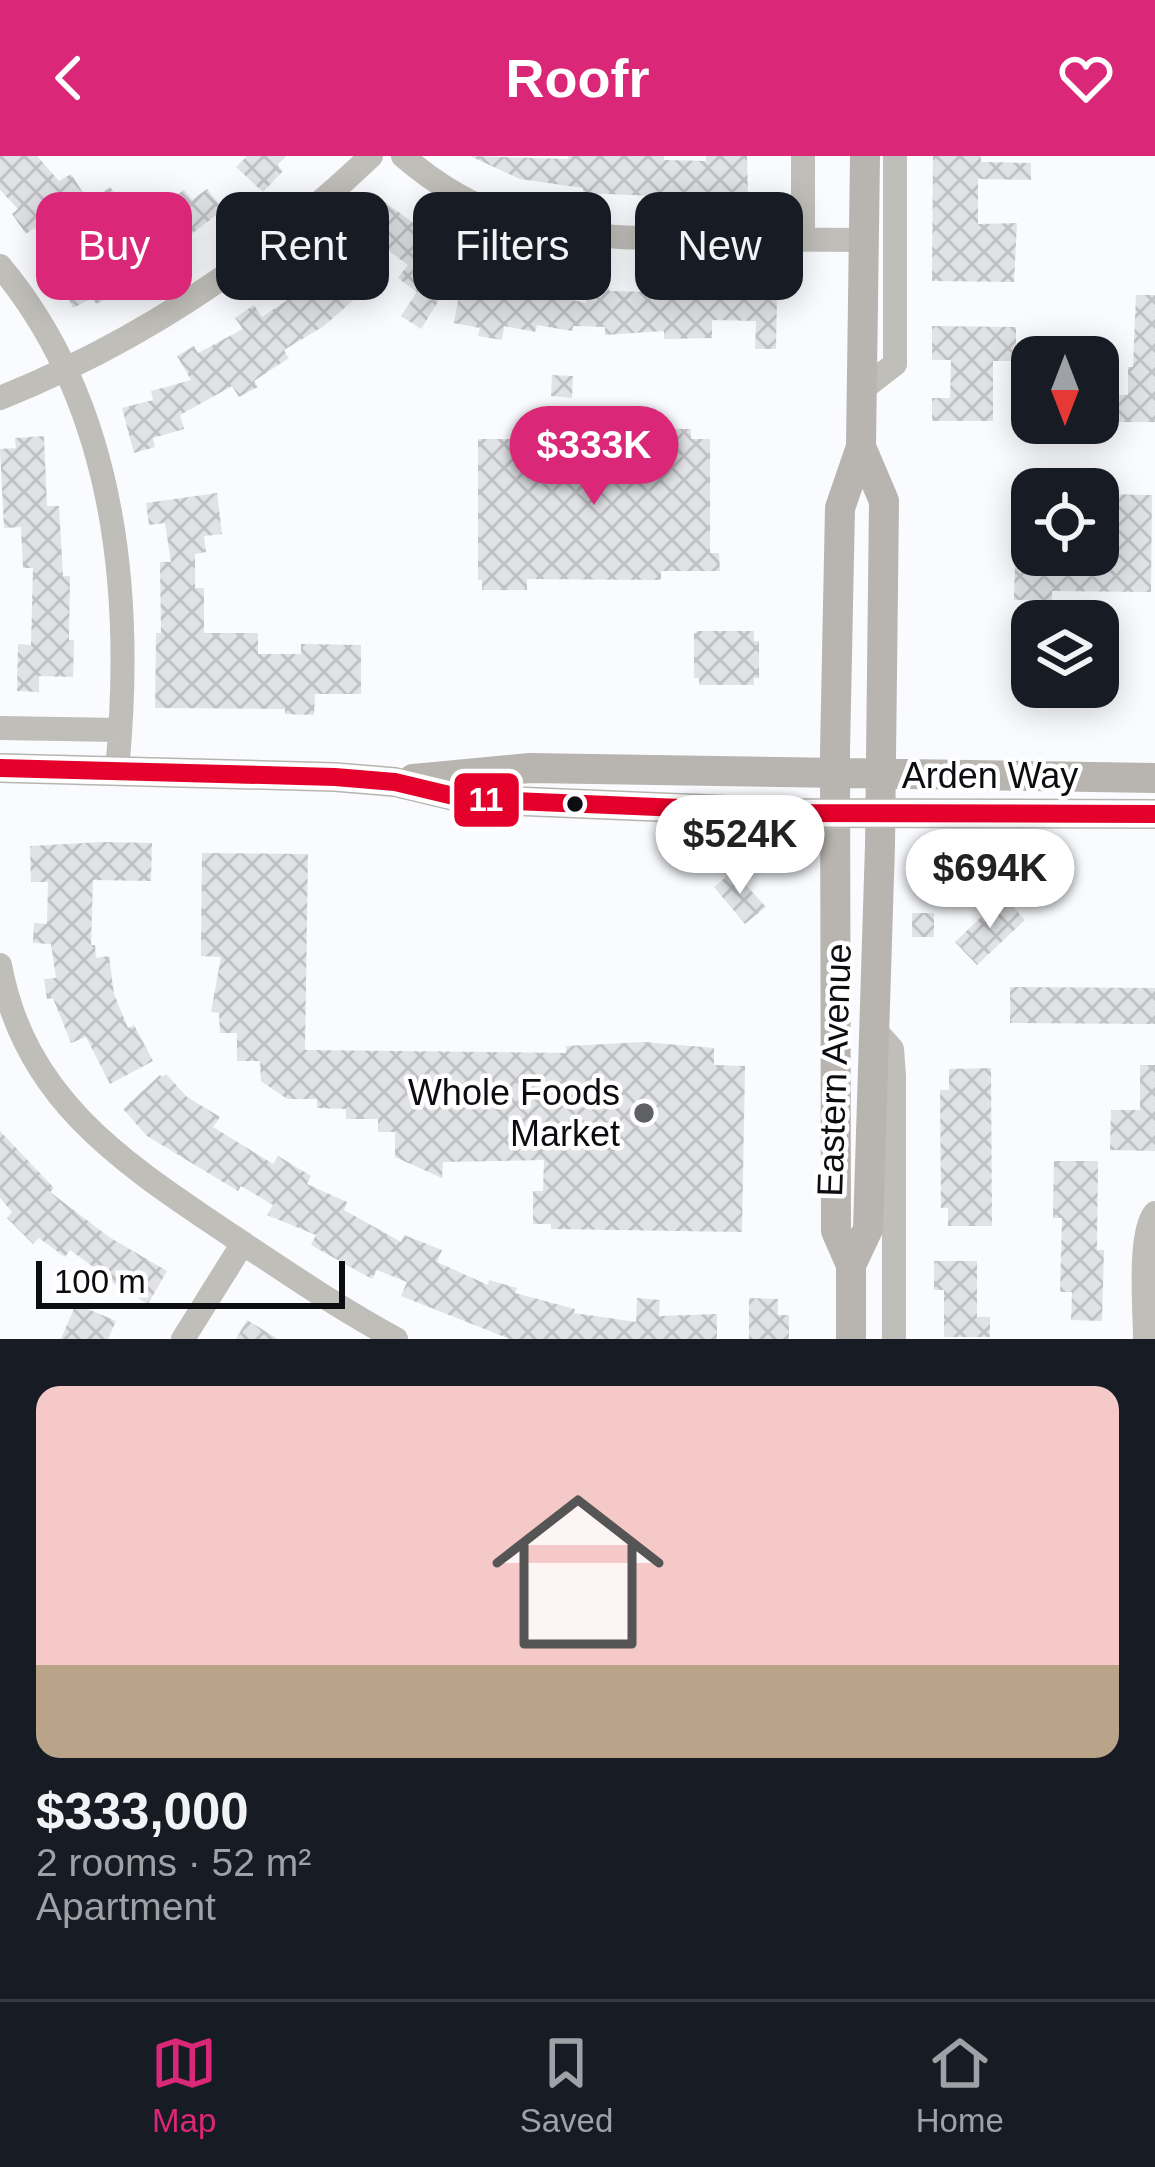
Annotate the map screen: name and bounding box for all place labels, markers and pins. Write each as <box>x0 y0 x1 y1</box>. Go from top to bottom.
pin: $333K <box>510 406 678 508</box>
unlabelled marker <box>564 793 586 815</box>
pin: $524K <box>656 795 824 897</box>
pin: $694K <box>906 829 1074 931</box>
place label: Whole Foods Market <box>408 1072 620 1154</box>
marker: Whole Foods Market <box>631 1100 657 1126</box>

